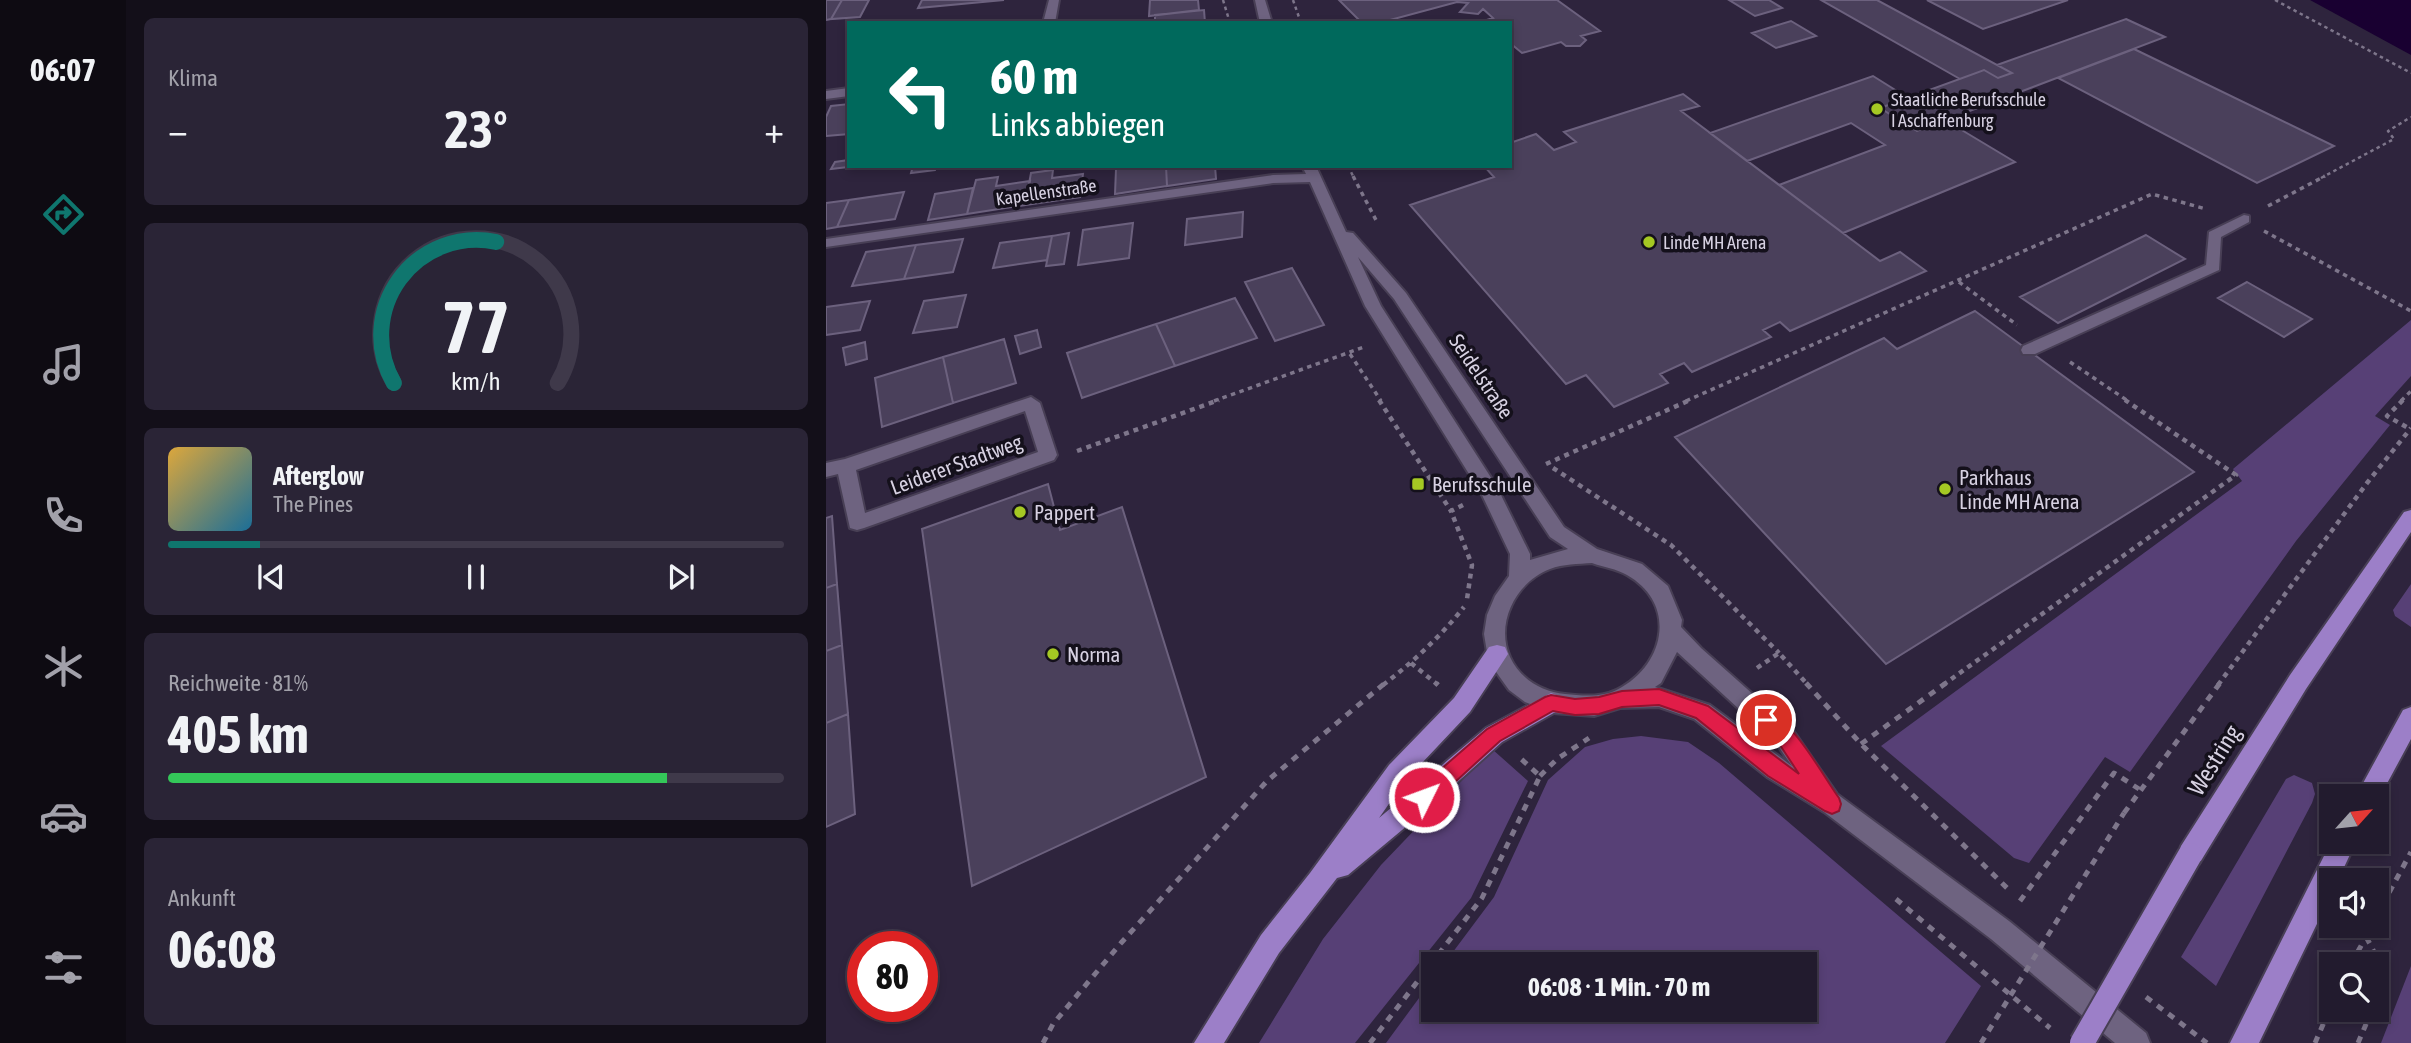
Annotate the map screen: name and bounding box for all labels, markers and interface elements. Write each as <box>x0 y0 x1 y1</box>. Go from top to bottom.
text: 60 m <box>990 48 1078 104</box>
icon: left <box>875 49 966 140</box>
text: 06:07 <box>30 51 96 88</box>
text: Klima <box>168 65 218 91</box>
place label: Staatliche Berufsschule I Aschaffenburg <box>1891 89 2046 131</box>
text: 23° <box>444 99 508 159</box>
marker: Staatliche Berufsschule I Aschaffenburg <box>1869 101 1885 117</box>
text: Links abbiegen <box>990 106 1165 143</box>
text: − <box>168 108 188 151</box>
text: + <box>764 108 784 151</box>
street label: Kapellenstraße <box>994 175 1098 209</box>
icon: directions <box>39 190 88 239</box>
place label: Linde MH Arena <box>1663 232 1766 253</box>
marker: Linde MH Arena <box>1641 234 1657 250</box>
text: 77 <box>442 285 510 368</box>
street label: Seidelstraße <box>1445 329 1519 423</box>
icon: music <box>39 340 88 389</box>
text: km/h <box>451 366 501 394</box>
street label: Leiderer Stadtweg <box>887 429 1025 499</box>
text: Afterglow <box>273 461 364 491</box>
place label: Parkhaus Linde MH Arena <box>1959 465 2080 513</box>
place label: Berufsschule <box>1432 472 1531 496</box>
marker: Berufsschule <box>1410 476 1426 492</box>
marker: Parkhaus Linde MH Arena <box>1937 481 1953 497</box>
icon: phone <box>39 491 88 540</box>
text: The Pines <box>273 491 353 517</box>
place label: Pappert <box>1034 500 1095 524</box>
marker: Pappert <box>1012 504 1028 520</box>
icon: previous <box>252 558 290 596</box>
icon: pause <box>457 558 495 596</box>
icon: next <box>662 558 700 596</box>
icon: climate <box>39 642 88 691</box>
place label: Norma <box>1067 642 1120 666</box>
marker: Norma <box>1045 646 1061 662</box>
text: Reichweite · 81% <box>168 670 308 696</box>
pin <box>1736 690 1796 750</box>
icon: arrive <box>1747 701 1785 739</box>
text: 405 km <box>168 704 309 764</box>
street label: Westring <box>2182 719 2246 800</box>
position arrow <box>1387 760 1461 834</box>
north arrow <box>2319 784 2389 854</box>
map controls <box>2319 784 2389 1022</box>
icon: car <box>39 792 88 841</box>
button: sound <box>2319 868 2389 938</box>
text: Ankunft <box>168 885 236 911</box>
text: 06:08 <box>168 919 276 979</box>
speed limit sign: 80 <box>847 931 938 1022</box>
icon: filters <box>39 943 88 992</box>
button: search <box>2319 952 2389 1022</box>
text: 06:08 · 1 Min. · 70 m <box>1528 972 1710 1002</box>

